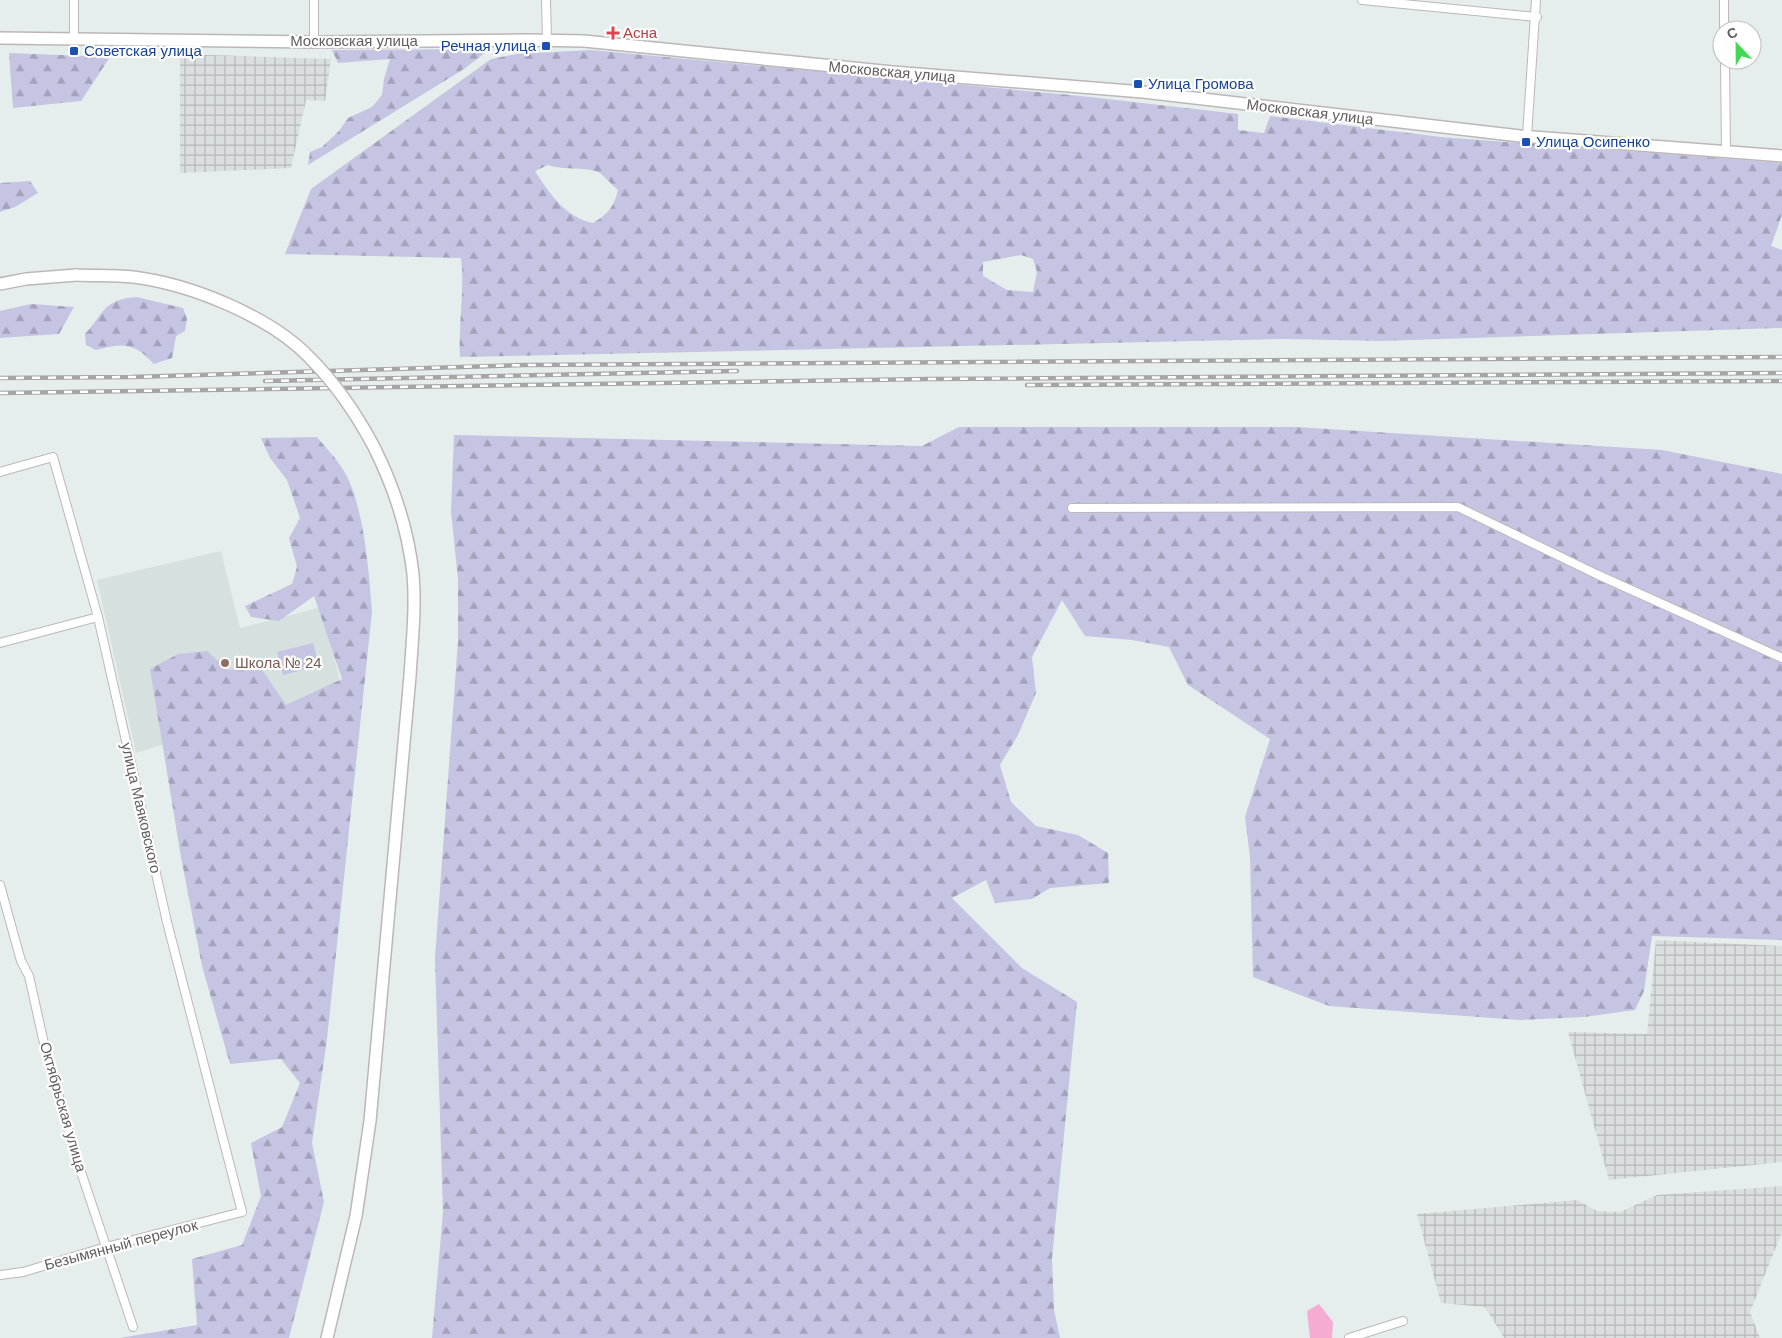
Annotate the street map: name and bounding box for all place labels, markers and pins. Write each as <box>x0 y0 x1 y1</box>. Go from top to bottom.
place label: Асна <box>623 24 658 41</box>
marker: Асна <box>607 27 619 39</box>
place label: Речная улица <box>441 37 537 54</box>
marker: Речная улица <box>540 40 552 52</box>
place label: Советская улица <box>84 42 202 59</box>
marker: Советская улица <box>68 45 80 57</box>
place label: Улица Громова <box>1148 75 1254 92</box>
marker: Улица Громова <box>1132 78 1144 90</box>
place label: Улица Осипенко <box>1536 133 1650 150</box>
marker: Улица Осипенко <box>1520 136 1532 148</box>
place label: Школа № 24 <box>235 654 322 671</box>
marker: Школа № 24 <box>219 657 231 669</box>

